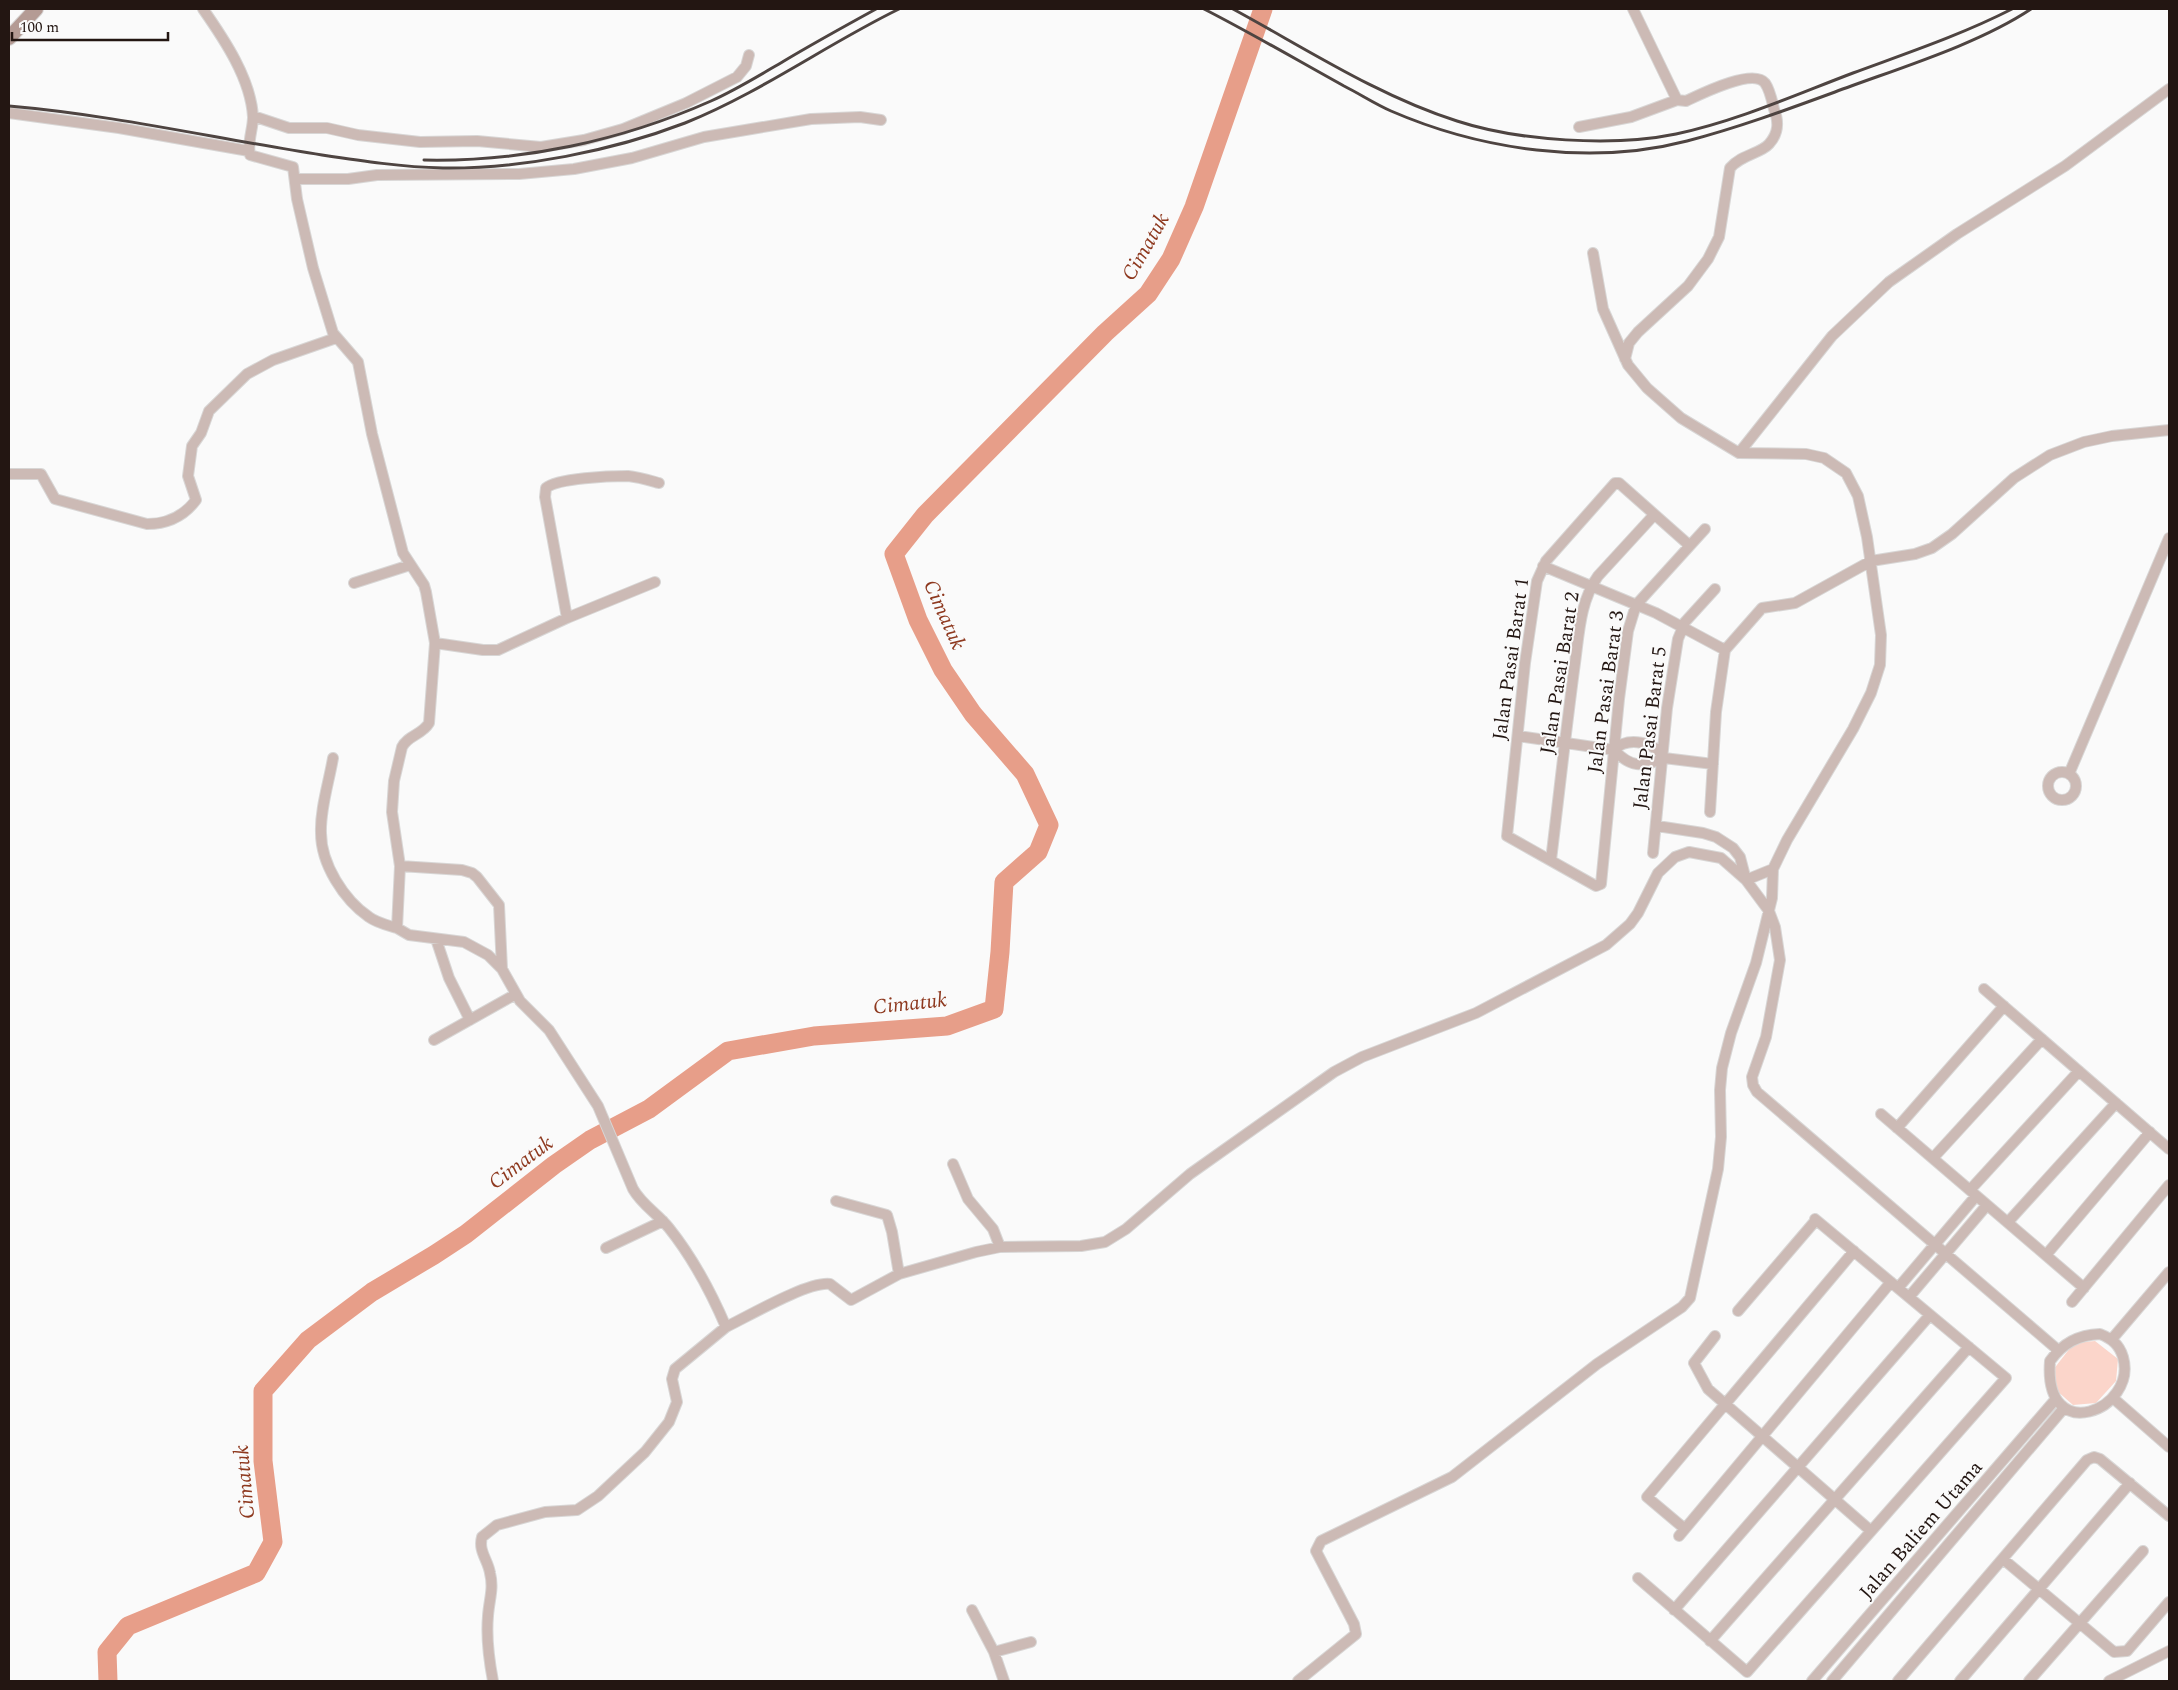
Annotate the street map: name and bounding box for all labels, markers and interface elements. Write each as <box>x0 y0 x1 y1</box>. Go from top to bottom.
scale bar <box>12 10 169 42</box>
text: 100 m <box>20 16 59 39</box>
water label: Cimatuk <box>1114 207 1178 287</box>
water label: Cimatuk <box>914 575 974 656</box>
street label: Jalan Pasai Barat 1 <box>1485 576 1537 742</box>
street label: Jalan Pasai Barat 2 <box>1532 590 1588 756</box>
street label: Jalan Pasai Barat 3 <box>1580 609 1632 775</box>
street label: Jalan Pasai Barat 5 <box>1625 645 1675 811</box>
water label: Cimatuk <box>871 984 949 1024</box>
water label: Cimatuk <box>482 1128 560 1198</box>
water label: Cimatuk <box>226 1443 264 1520</box>
street label: Jalan Baliem Utama <box>1852 1454 1990 1606</box>

